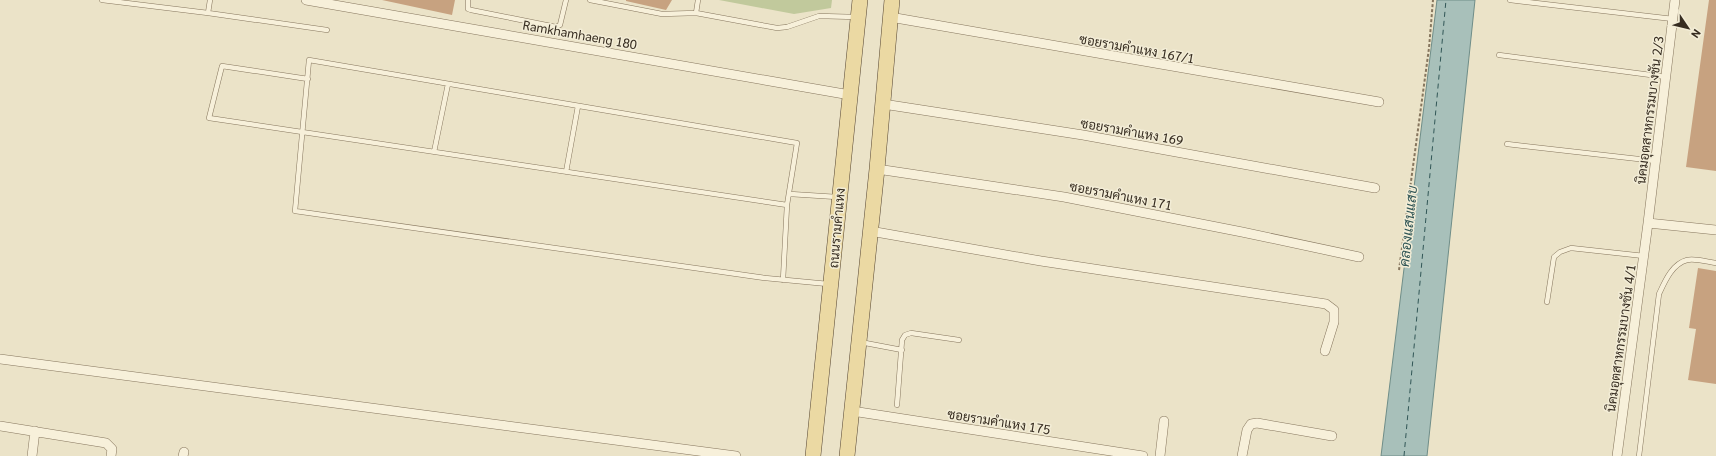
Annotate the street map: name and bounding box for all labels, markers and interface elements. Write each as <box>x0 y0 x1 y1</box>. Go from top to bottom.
north arrow <box>1668 8 1708 48</box>
street label: Ramkhamhaeng 180 <box>522 16 638 52</box>
text: N <box>1688 27 1705 41</box>
street label: ซอยรามคำแหง 167/1 <box>1078 30 1196 66</box>
street label: นิคมอุตสาหกรรมบางชัน 2/3 <box>1631 35 1669 185</box>
street label: ซอยรามคำแหง 169 <box>1079 114 1185 148</box>
street label: ซอยรามคำแหง 171 <box>1068 177 1174 213</box>
water label: คลองแสนแสบ <box>1394 185 1420 267</box>
street label: ถนนรามคำแหง <box>824 187 848 269</box>
street label: นิคมอุตสาหกรรมบางชัน 4/1 <box>1601 263 1641 413</box>
street label: ซอยรามคำแหง 175 <box>946 404 1052 438</box>

